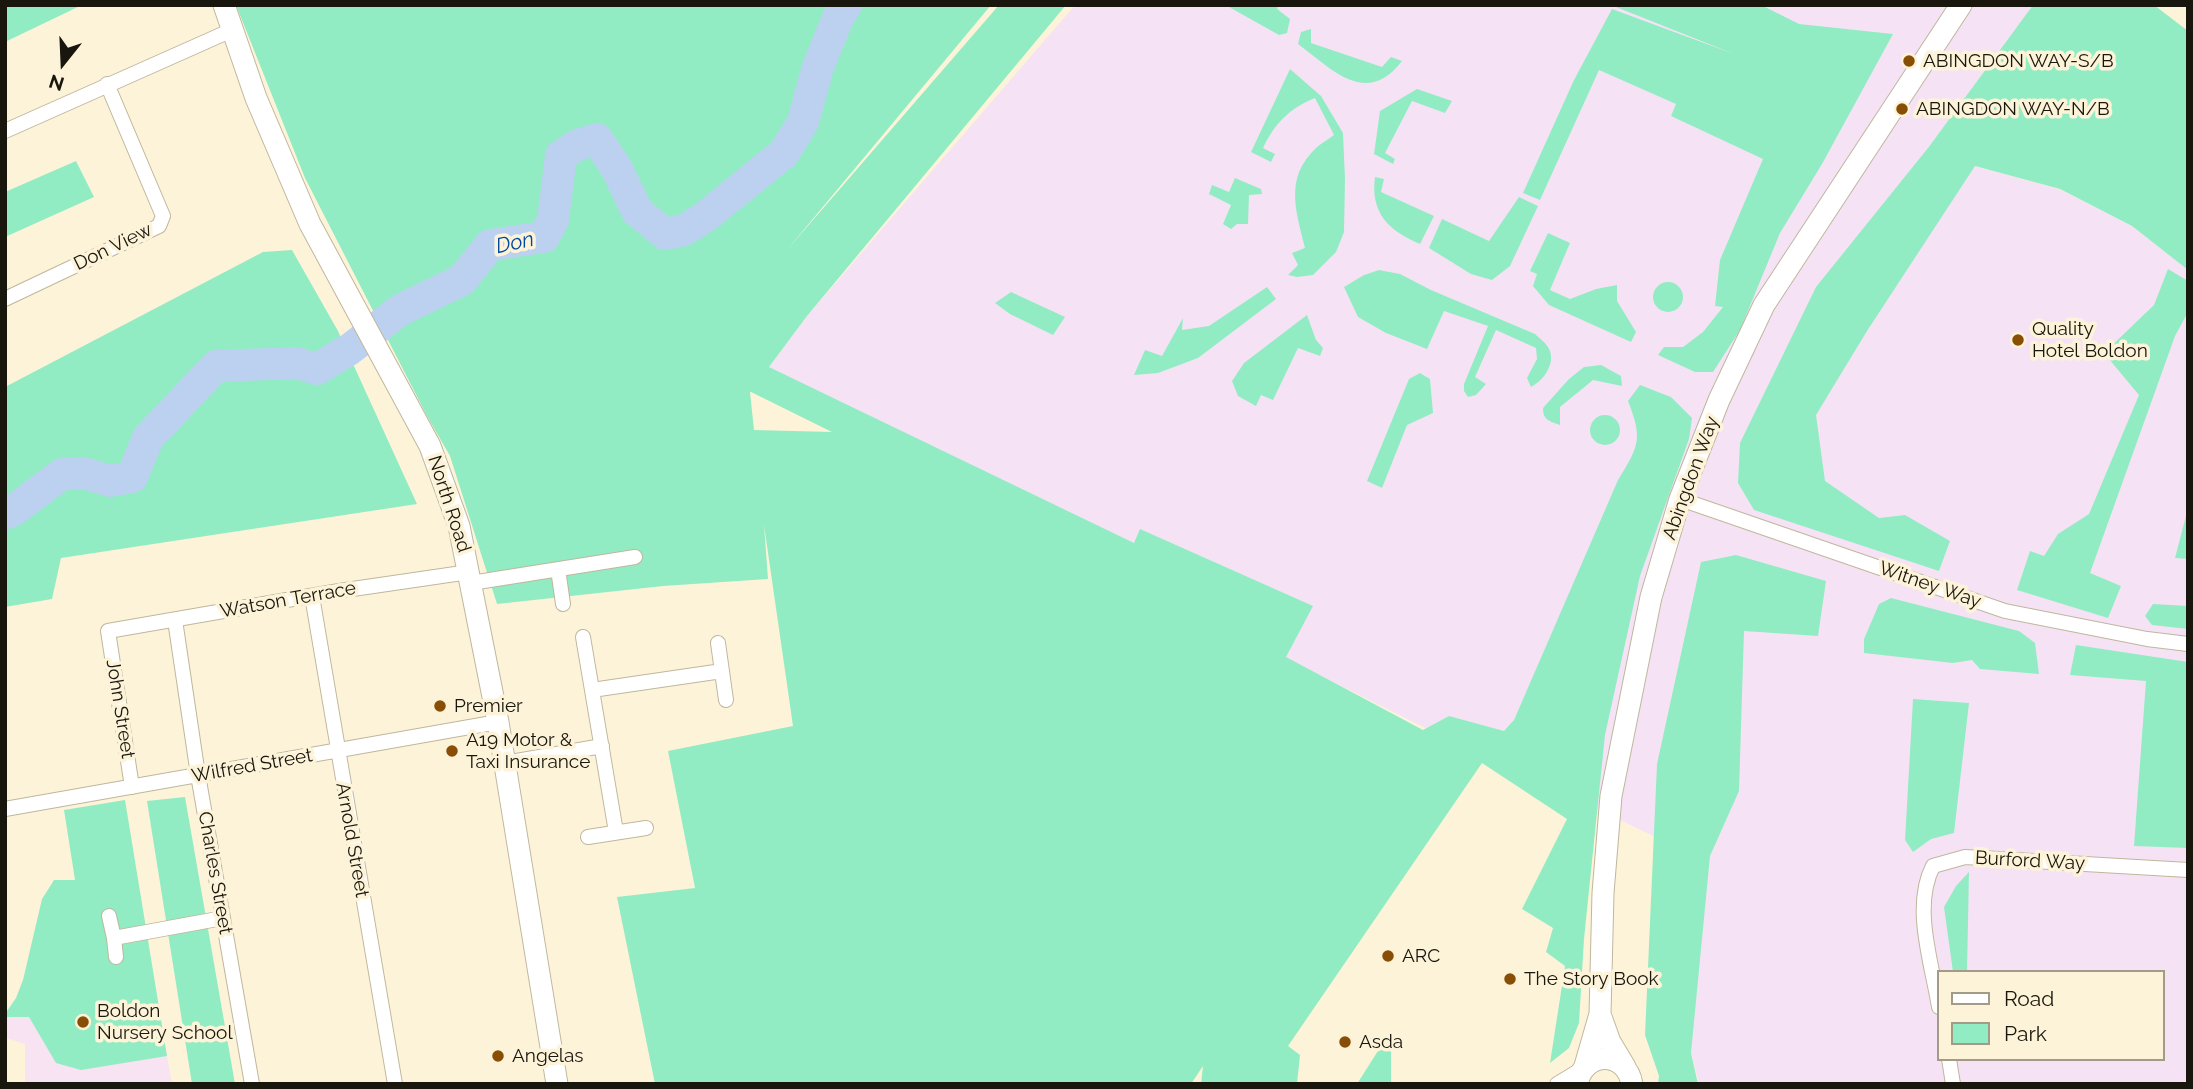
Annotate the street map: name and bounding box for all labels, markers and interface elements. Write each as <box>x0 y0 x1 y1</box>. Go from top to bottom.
north arrow <box>28 28 98 98</box>
place label: ABINGDON WAY-S/B <box>1923 50 2114 72</box>
marker: ABINGDON WAY-S/B <box>1901 53 1917 69</box>
text: N <box>46 70 67 96</box>
place label: ABINGDON WAY-N/B <box>1916 98 2110 120</box>
marker: ABINGDON WAY-N/B <box>1894 101 1910 117</box>
street label: Don View <box>70 218 156 276</box>
water label: Don <box>494 227 536 259</box>
place label: Quality Hotel Boldon <box>2032 318 2148 362</box>
marker: Quality Hotel Boldon <box>2010 332 2026 348</box>
street label: Abingdon Way <box>1658 413 1724 543</box>
street label: North Road <box>423 453 475 555</box>
street label: Witney Way <box>1876 557 1984 613</box>
street label: Watson Terrace <box>218 577 358 623</box>
street label: John Street <box>101 658 139 760</box>
place label: Premier <box>454 695 523 717</box>
marker: Premier <box>432 698 448 714</box>
place label: A19 Motor & Taxi Insurance <box>466 729 590 773</box>
marker: A19 Motor & Taxi Insurance <box>444 743 460 759</box>
street label: Wilfred Street <box>190 744 314 788</box>
street label: Arnold Street <box>331 781 373 899</box>
street label: Charles Street <box>193 810 237 936</box>
street label: Burford Way <box>1974 847 2086 875</box>
place label: ARC <box>1402 945 1440 967</box>
marker: ARC <box>1380 948 1396 964</box>
place label: The Story Book <box>1524 968 1659 990</box>
legend <box>1938 970 2165 1061</box>
marker: The Story Book <box>1502 971 1518 987</box>
text: Road <box>2004 986 2054 1011</box>
place label: Boldon Nursery School <box>97 1000 233 1044</box>
marker: Boldon Nursery School <box>75 1014 91 1030</box>
text: Park <box>2004 1021 2047 1046</box>
place label: Asda <box>1359 1031 1403 1053</box>
marker: Asda <box>1337 1034 1353 1050</box>
place label: Angelas <box>512 1045 584 1067</box>
marker: Angelas <box>490 1048 506 1064</box>

